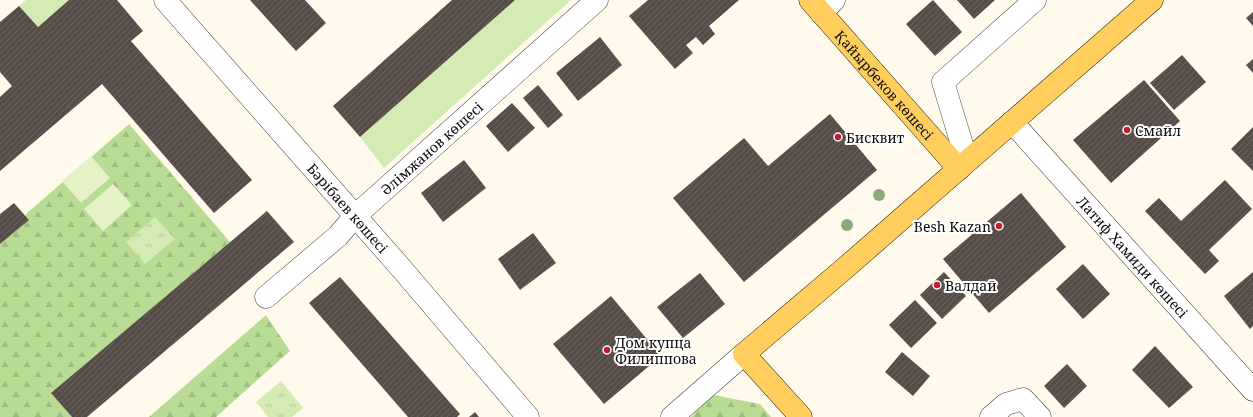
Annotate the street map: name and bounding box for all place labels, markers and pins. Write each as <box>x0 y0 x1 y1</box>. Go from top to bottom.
place label: Смайл <box>1135 121 1182 140</box>
marker: Смайл <box>1122 125 1132 135</box>
place label: Бисквит <box>846 128 905 147</box>
marker: Бисквит <box>833 132 843 142</box>
place label: Besh Kazan <box>914 217 991 236</box>
marker: Besh Kazan <box>994 221 1004 231</box>
place label: Валдай <box>945 276 997 295</box>
marker: Валдай <box>932 280 942 290</box>
place label: Дом купца Филиппова <box>615 333 697 368</box>
marker: Дом купца Филиппова <box>602 345 612 355</box>

